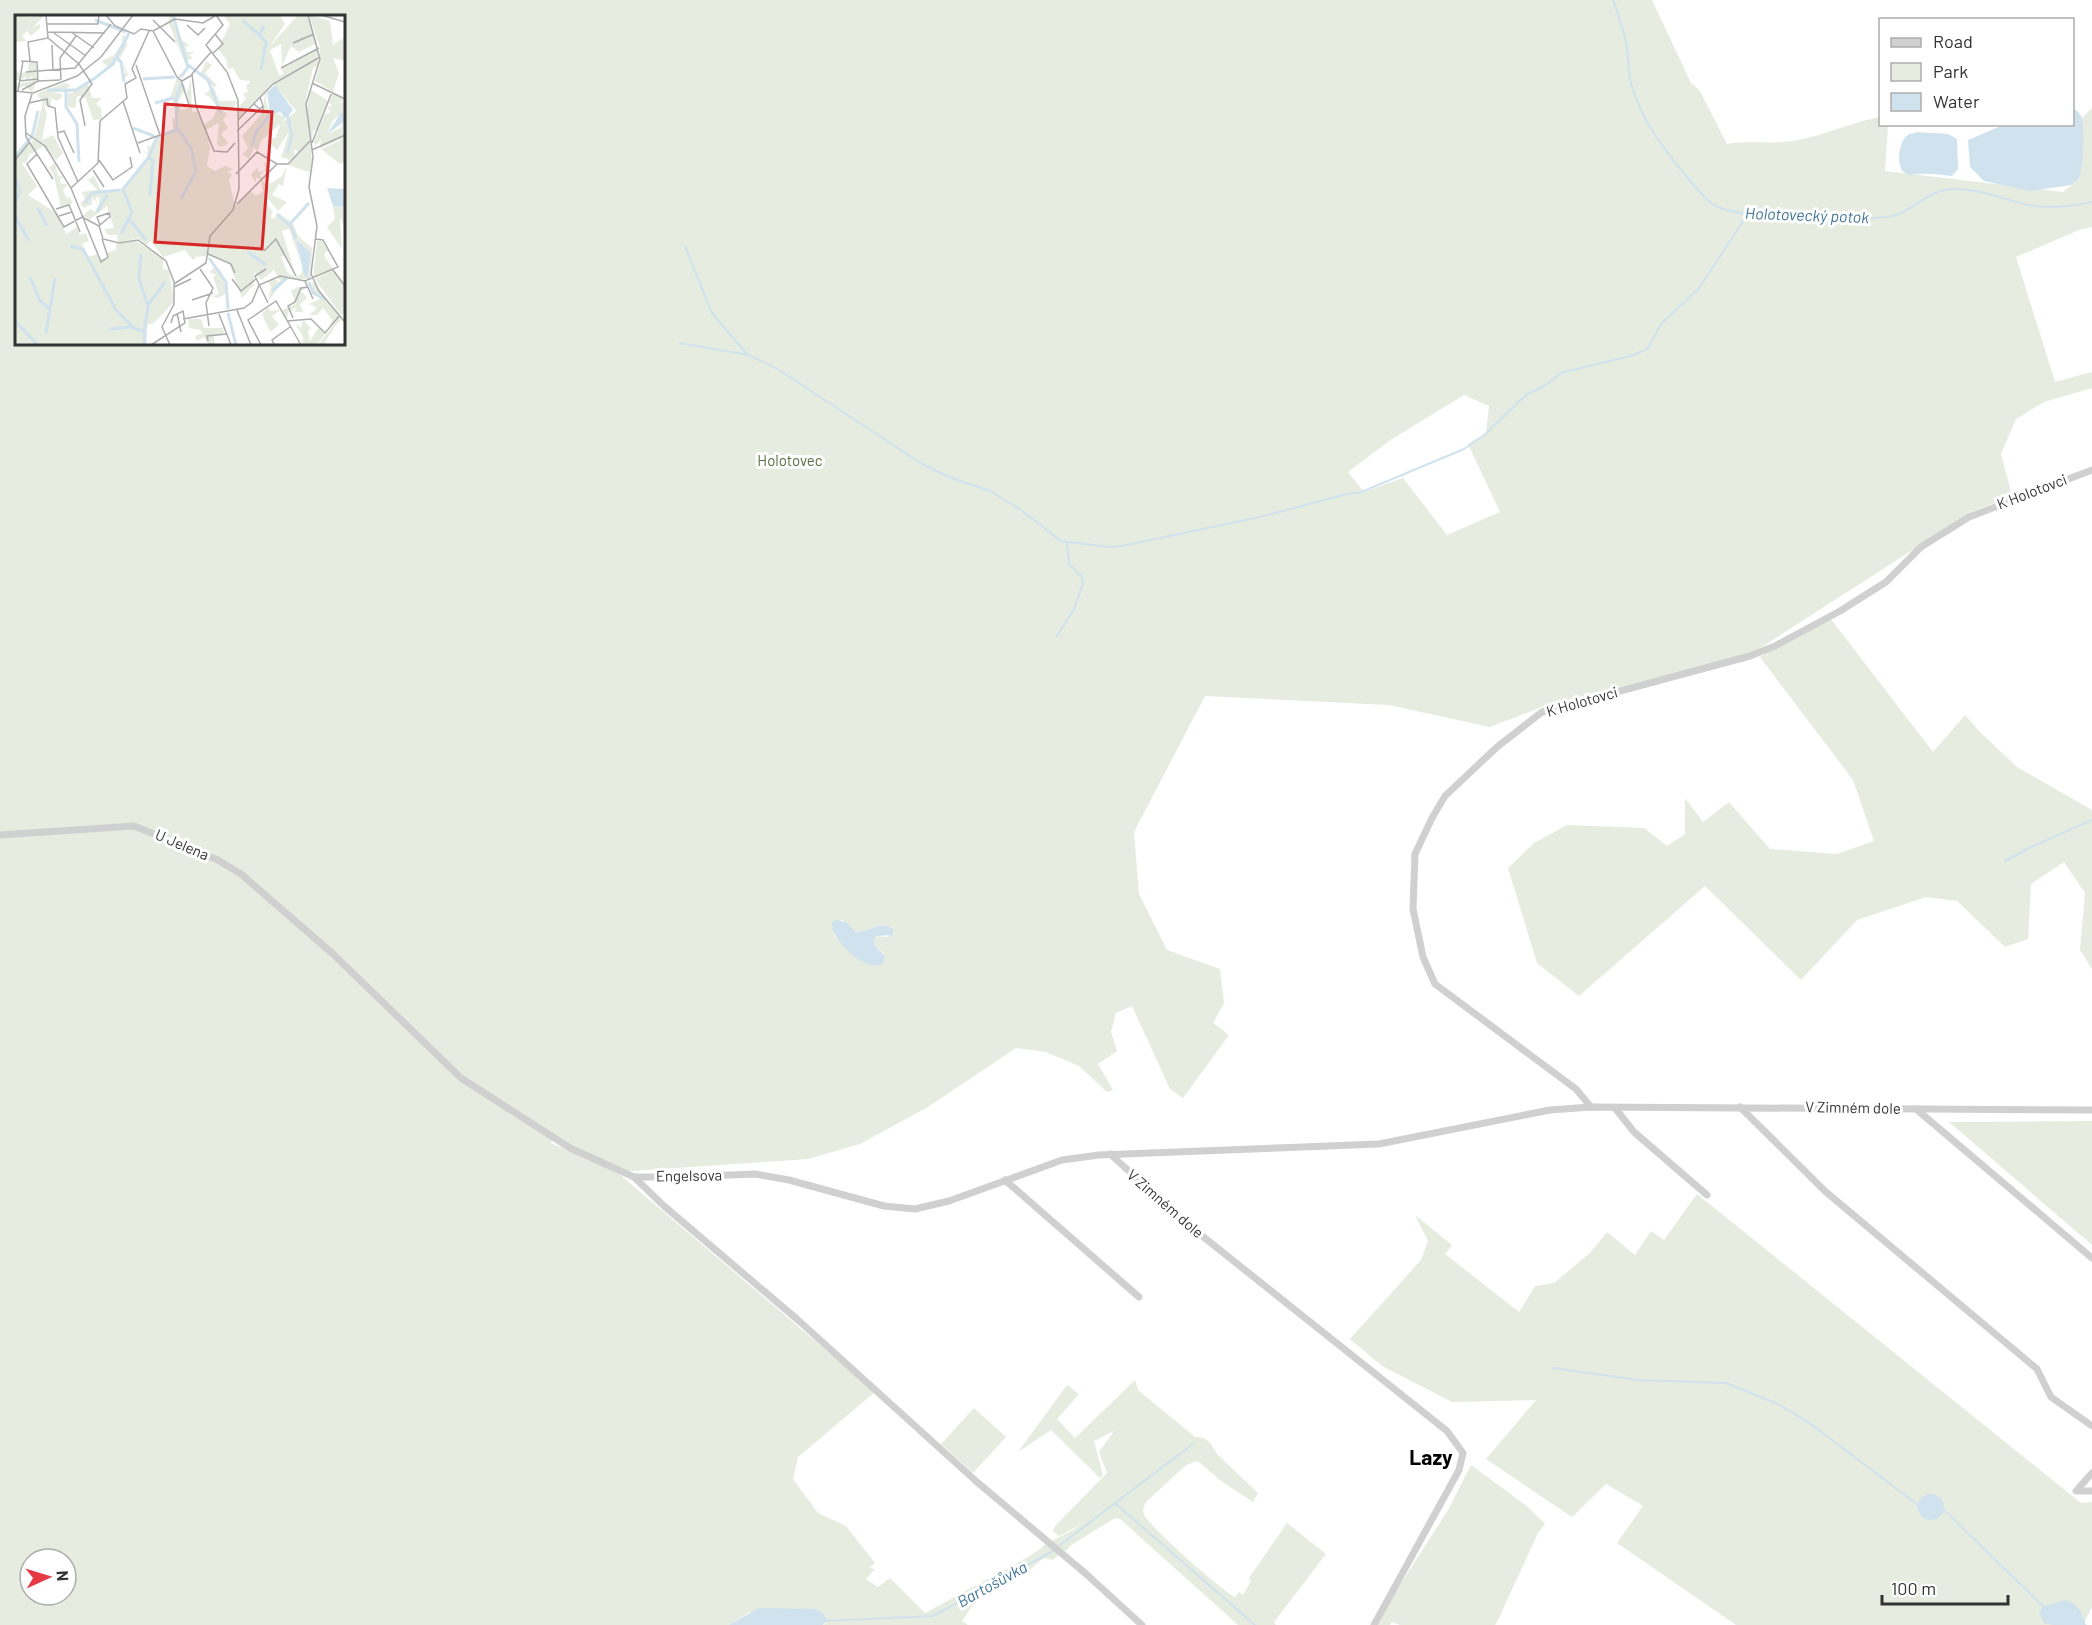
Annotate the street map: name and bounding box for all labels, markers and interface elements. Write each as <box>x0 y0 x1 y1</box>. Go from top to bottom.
inset map <box>15 15 345 345</box>
legend <box>1879 18 2074 126</box>
text: Road <box>1933 30 1973 52</box>
text: Park <box>1933 60 1968 82</box>
text: Water <box>1933 90 1980 112</box>
water label: Holotovecký potok <box>1745 203 1870 226</box>
park label: Holotovec <box>757 451 823 469</box>
street label: K Holotovci <box>1994 470 2069 513</box>
street label: K Holotovci <box>1544 682 1619 720</box>
street label: U Jelena <box>153 825 212 863</box>
street label: V Zimném dole <box>1805 1097 1901 1117</box>
street label: Engelsova <box>656 1165 722 1185</box>
street label: V Zimném dole <box>1124 1165 1208 1241</box>
district label: Lazy <box>1409 1444 1453 1469</box>
north arrow <box>18 1547 78 1607</box>
water label: Bartošůvka <box>954 1557 1030 1611</box>
scale bar <box>1882 1568 2008 1606</box>
text: N <box>54 1570 73 1582</box>
text: 100 m <box>1891 1577 1936 1599</box>

